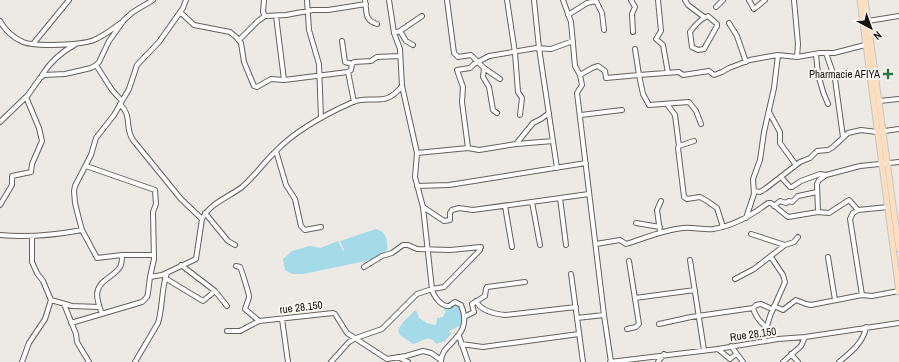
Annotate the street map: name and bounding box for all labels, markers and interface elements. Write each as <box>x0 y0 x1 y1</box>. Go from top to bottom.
north arrow <box>851 8 891 48</box>
text: N <box>871 28 885 43</box>
place label: Pharmacie AFIYA <box>809 67 881 81</box>
marker: Pharmacie AFIYA <box>883 69 893 79</box>
street label: rue 28.150 <box>279 297 323 317</box>
street label: Rue 28.150 <box>729 324 777 344</box>

